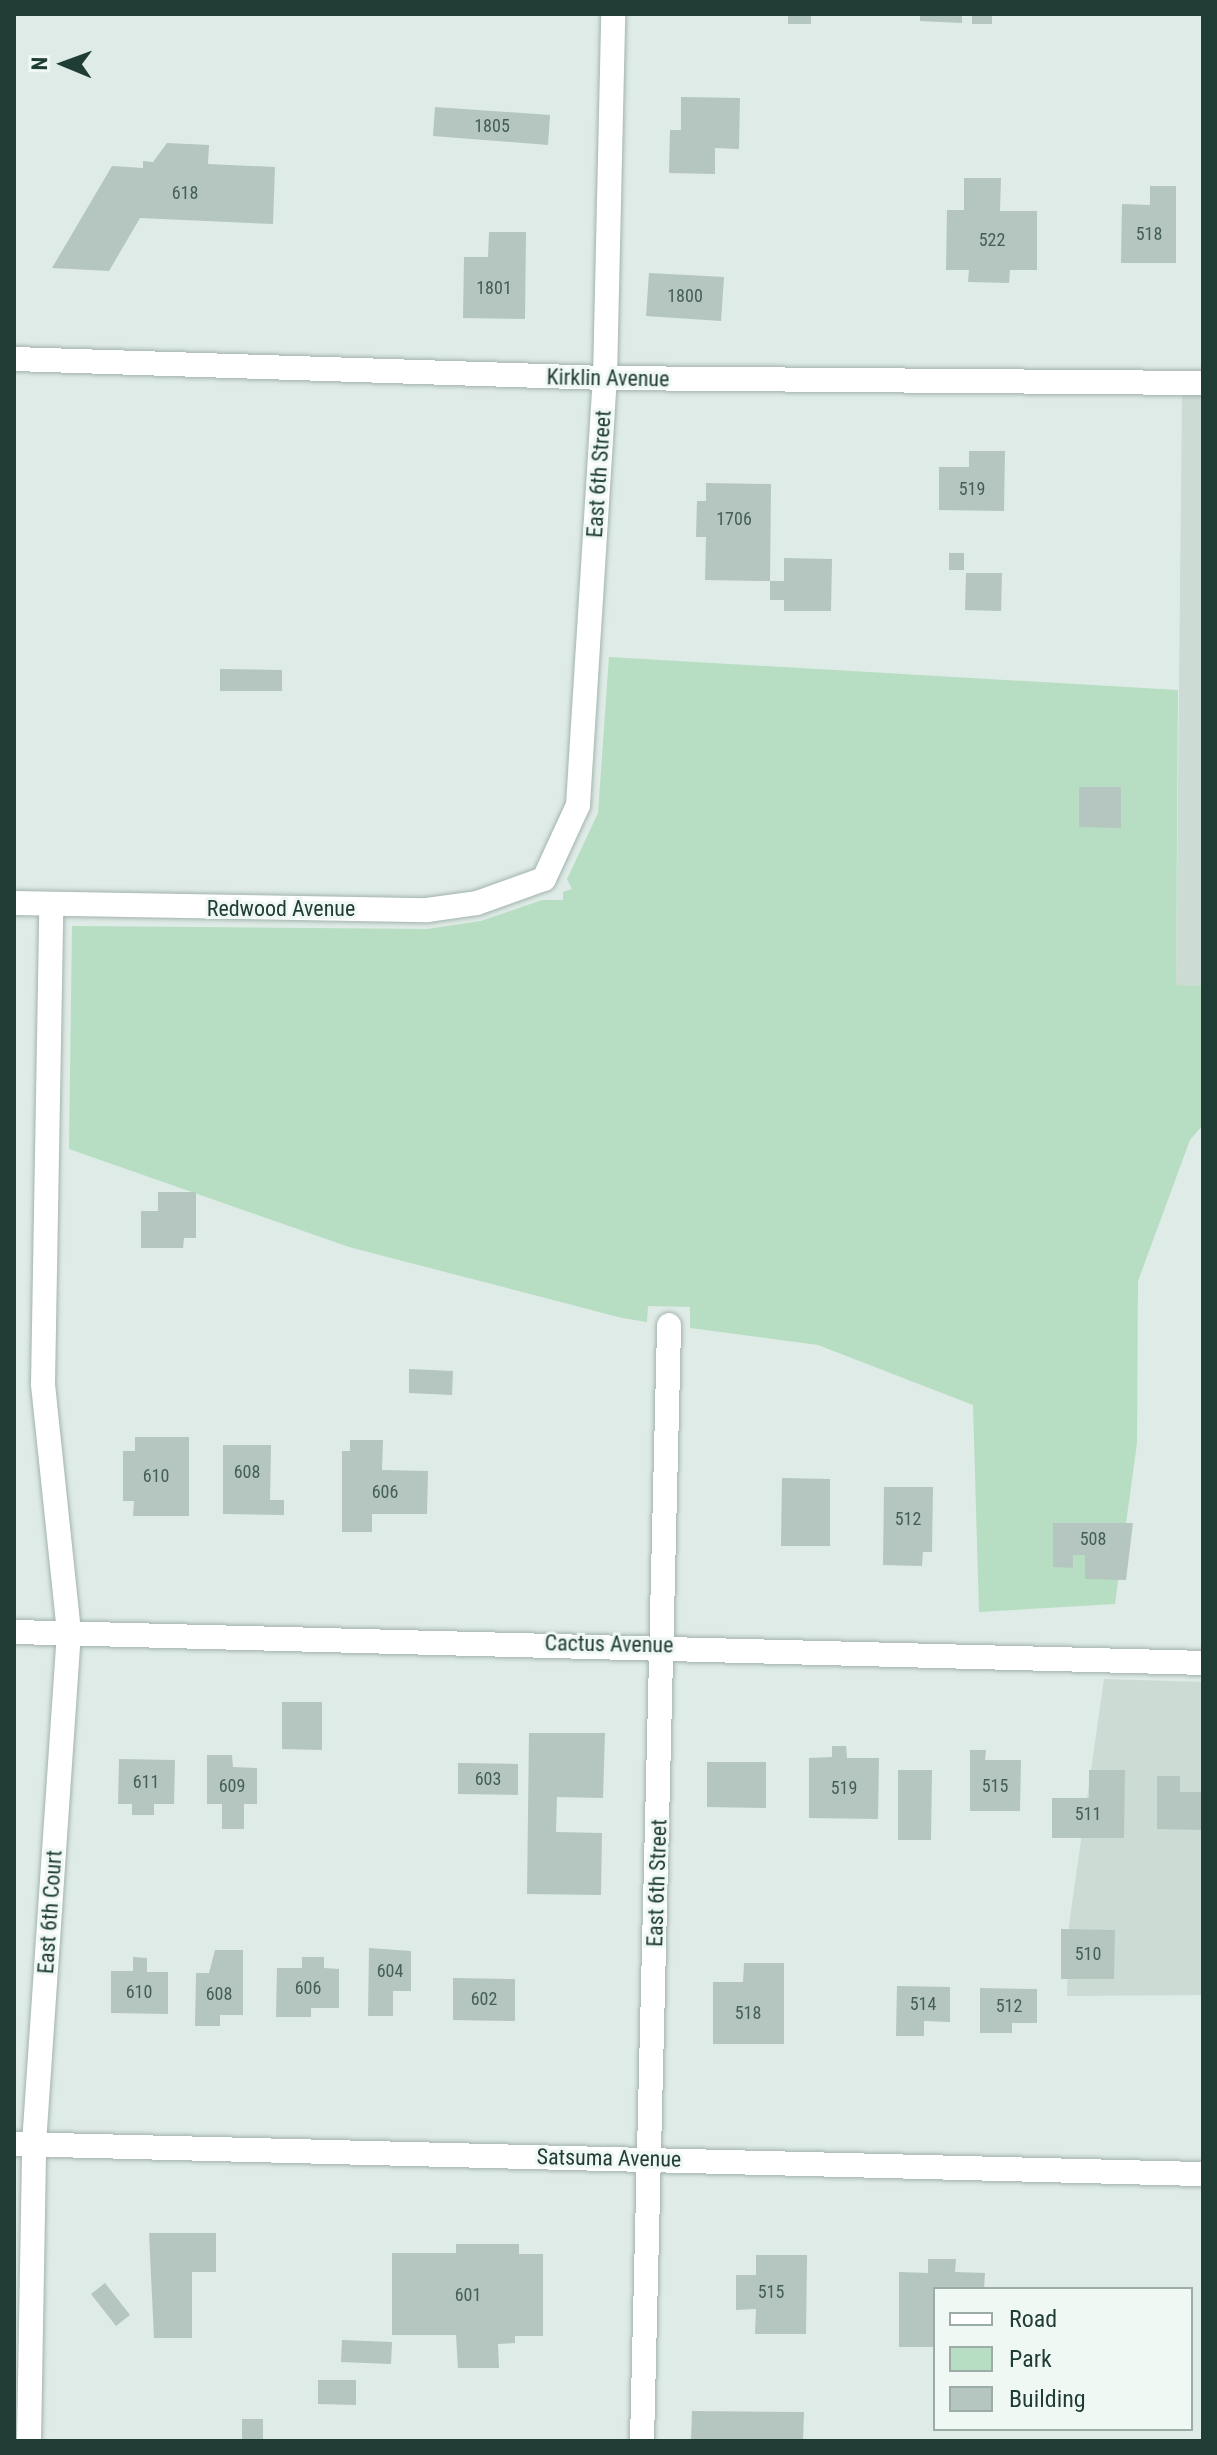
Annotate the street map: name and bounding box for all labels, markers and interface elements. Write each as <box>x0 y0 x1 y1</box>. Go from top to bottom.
north arrow <box>24 24 104 104</box>
text: N <box>27 57 52 71</box>
house number: 1805 <box>474 115 510 137</box>
house number: 618 <box>172 182 198 204</box>
house number: 518 <box>1136 223 1162 245</box>
house number: 522 <box>979 229 1005 251</box>
house number: 1801 <box>476 277 512 299</box>
house number: 1800 <box>667 285 703 307</box>
street label: Kirklin Avenue <box>546 364 670 392</box>
street label: East 6th Street <box>581 409 617 539</box>
house number: 519 <box>959 478 985 500</box>
house number: 1706 <box>716 508 752 530</box>
street label: Redwood Avenue <box>207 896 355 922</box>
house number: 608 <box>234 1461 260 1483</box>
house number: 610 <box>143 1465 169 1487</box>
house number: 606 <box>372 1481 398 1503</box>
house number: 512 <box>895 1508 921 1530</box>
house number: 508 <box>1080 1528 1106 1550</box>
street label: Cactus Avenue <box>544 1630 674 1658</box>
house number: 603 <box>475 1768 501 1790</box>
house number: 611 <box>133 1771 159 1793</box>
house number: 609 <box>219 1775 245 1797</box>
house number: 515 <box>982 1775 1008 1797</box>
house number: 519 <box>831 1777 857 1799</box>
house number: 511 <box>1075 1803 1101 1825</box>
street label: East 6th Street <box>642 1819 672 1947</box>
street label: East 6th Court <box>33 1849 67 1975</box>
house number: 510 <box>1075 1943 1101 1965</box>
house number: 604 <box>377 1960 403 1982</box>
house number: 606 <box>295 1977 321 1999</box>
house number: 610 <box>126 1981 152 2003</box>
house number: 608 <box>206 1983 232 2005</box>
house number: 602 <box>471 1988 497 2010</box>
house number: 514 <box>910 1993 936 2015</box>
house number: 512 <box>996 1995 1022 2017</box>
house number: 518 <box>735 2002 761 2024</box>
street label: Satsuma Avenue <box>536 2144 682 2172</box>
house number: 515 <box>758 2281 784 2303</box>
house number: 601 <box>455 2284 481 2306</box>
legend <box>933 2287 1193 2431</box>
text: Road <box>1009 2305 1057 2333</box>
text: Park <box>1009 2345 1052 2373</box>
text: Building <box>1009 2385 1086 2413</box>

